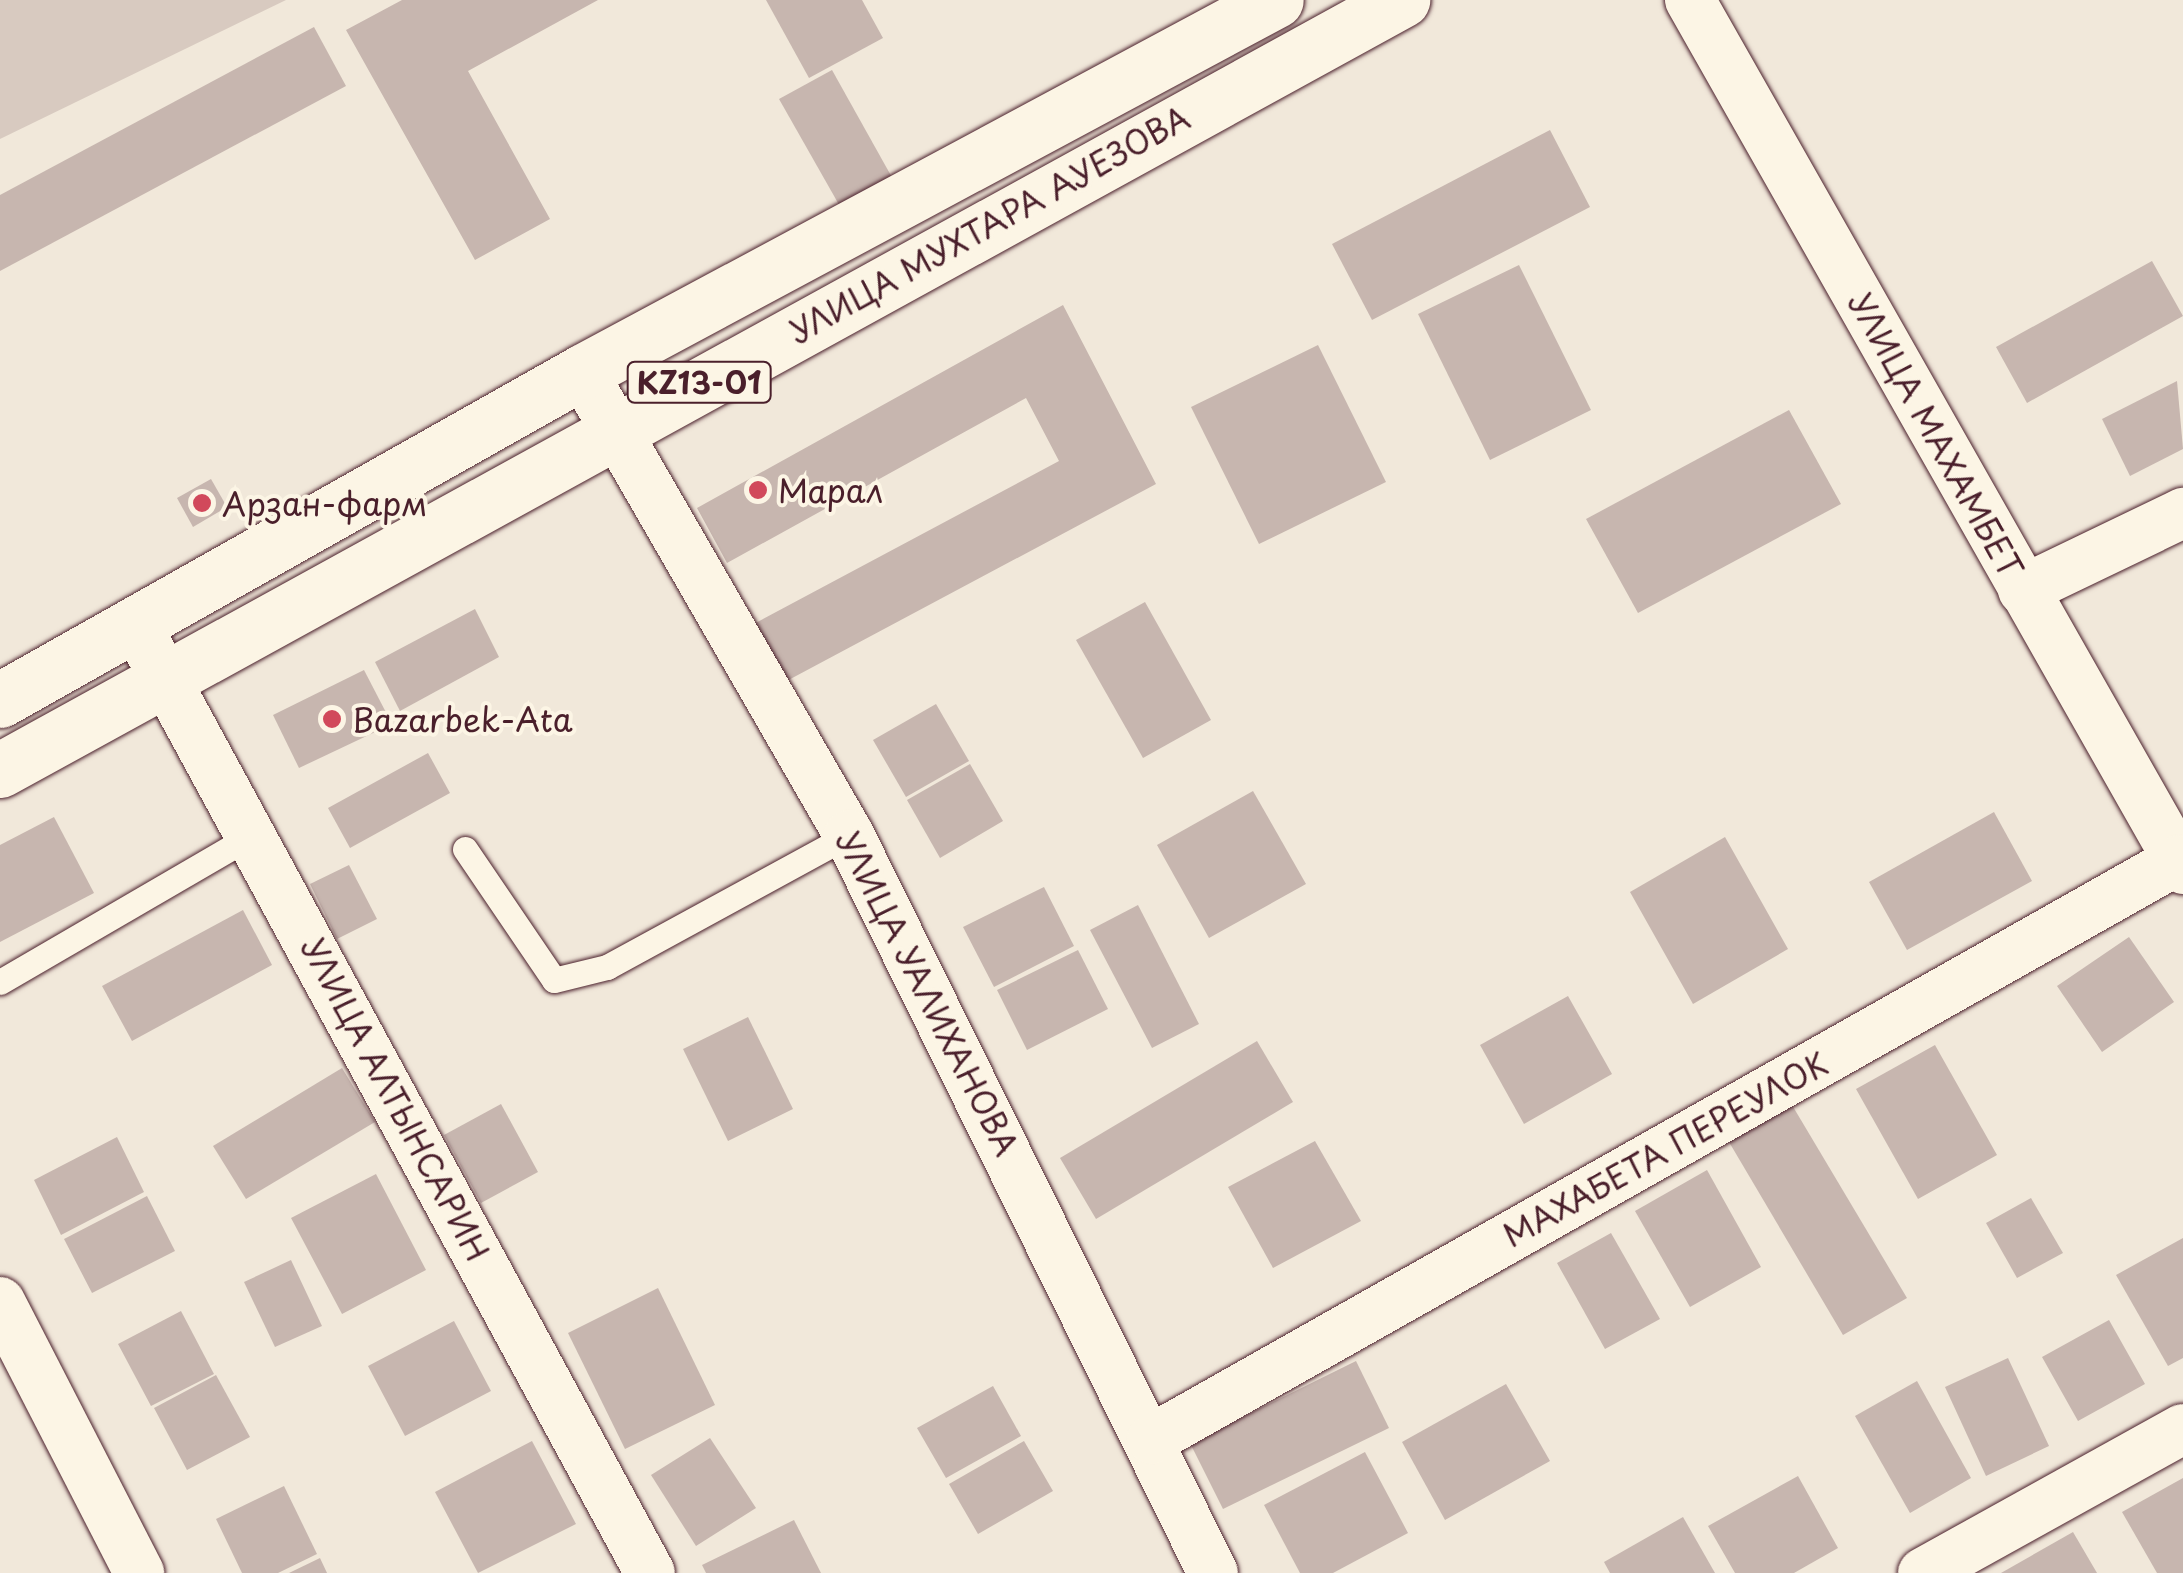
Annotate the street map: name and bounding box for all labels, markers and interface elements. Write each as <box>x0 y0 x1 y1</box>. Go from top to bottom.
street label: УЛИЦА МУХТАРА АУЕЗОВА <box>782 98 1196 350</box>
street label: УЛИЦА МАХАМБЕТ <box>1841 285 2031 585</box>
road number: KZ13-01 <box>626 357 772 407</box>
place label: Марал <box>778 471 883 509</box>
marker: Марал <box>747 479 769 501</box>
place label: Арзан-фарм <box>222 484 427 522</box>
marker: Арзан-фарм <box>191 492 213 514</box>
place label: Bazarbek-Ata <box>352 700 573 738</box>
marker: Bazarbek-Ata <box>321 708 343 730</box>
street label: УЛИЦА УАЛИХАНОВА <box>829 824 1027 1162</box>
street label: УЛИЦА АЛТЫНСАРИН <box>293 929 499 1269</box>
street label: МАХАБЕТА ПЕРЕУЛОК <box>1496 1043 1834 1255</box>

